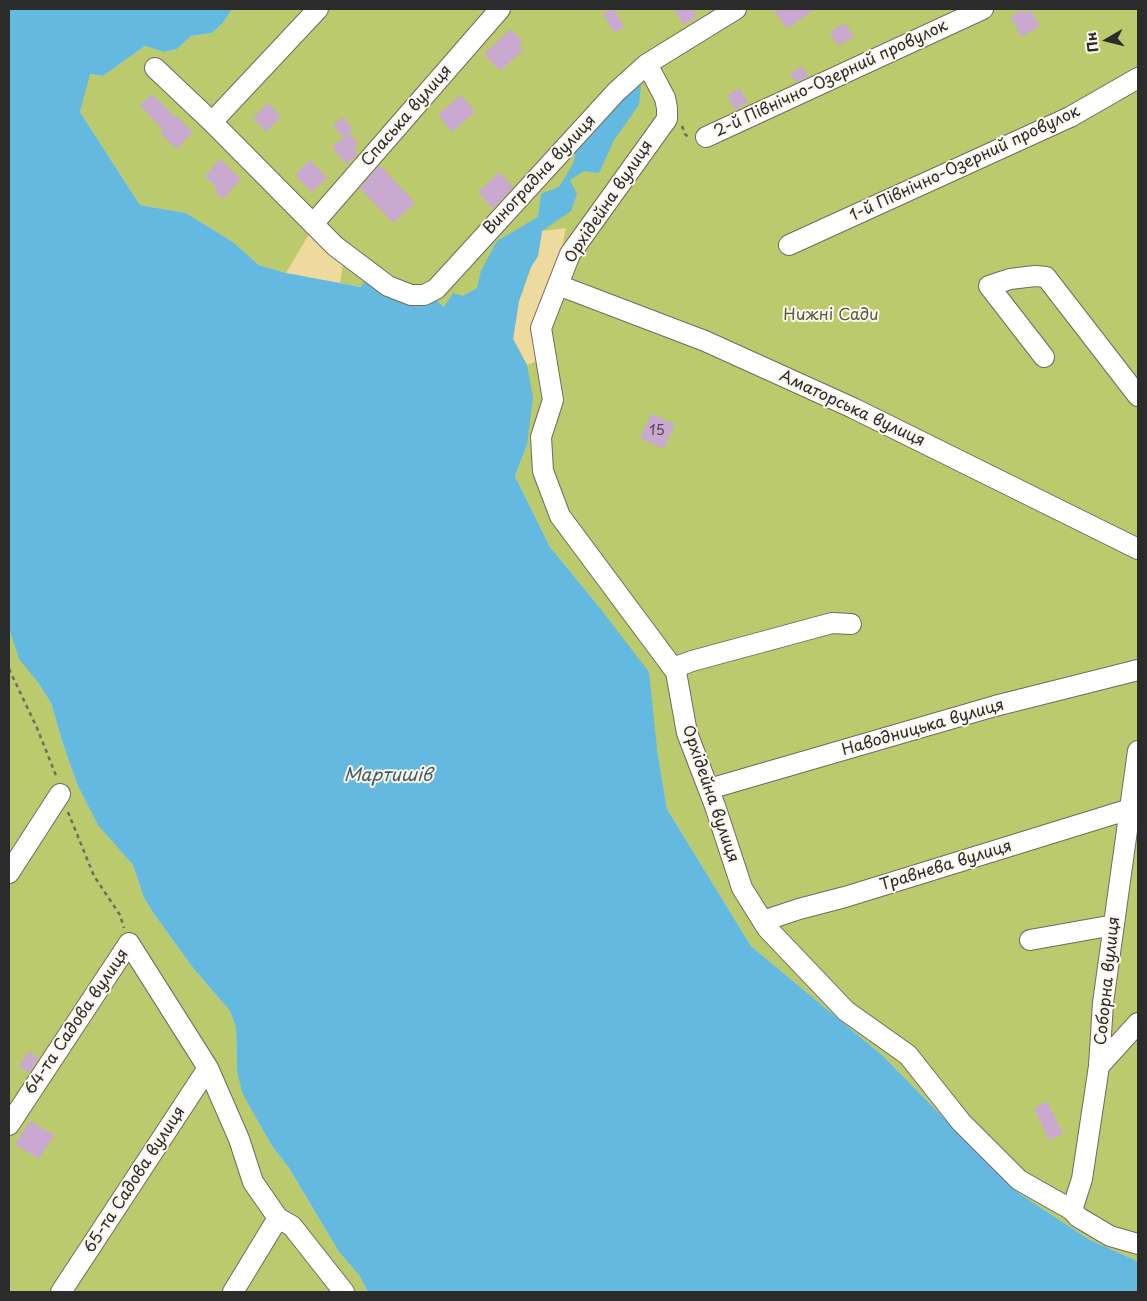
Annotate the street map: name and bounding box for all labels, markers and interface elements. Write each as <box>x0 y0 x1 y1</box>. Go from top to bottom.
north arrow <box>1082 15 1132 65</box>
street label: 2-й Північно-Озерний провулок <box>711 16 951 142</box>
text: Пн <box>1080 31 1103 54</box>
street label: Спаська вулиця <box>358 61 456 171</box>
street label: 1-й Північно-Озерний провулок <box>847 102 1083 226</box>
street label: Виноградна вулиця <box>480 111 600 239</box>
street label: Орхідейна вулиця <box>561 137 657 267</box>
park label: Нижні Сади <box>783 306 879 326</box>
street label: Аматорська вулиця <box>776 367 928 451</box>
house number: 15 <box>649 423 665 439</box>
street label: Наводницька вулиця <box>840 696 1006 760</box>
street label: Орхідейна вулиця <box>677 723 743 865</box>
water label: Мартишів <box>344 765 432 787</box>
street label: Травнева вулиця <box>878 837 1014 895</box>
street label: Соборна вулиця <box>1092 916 1124 1046</box>
street label: 64-та Садова вулиця <box>21 945 133 1099</box>
street label: 65-та Садова вулиця <box>80 1103 190 1257</box>

